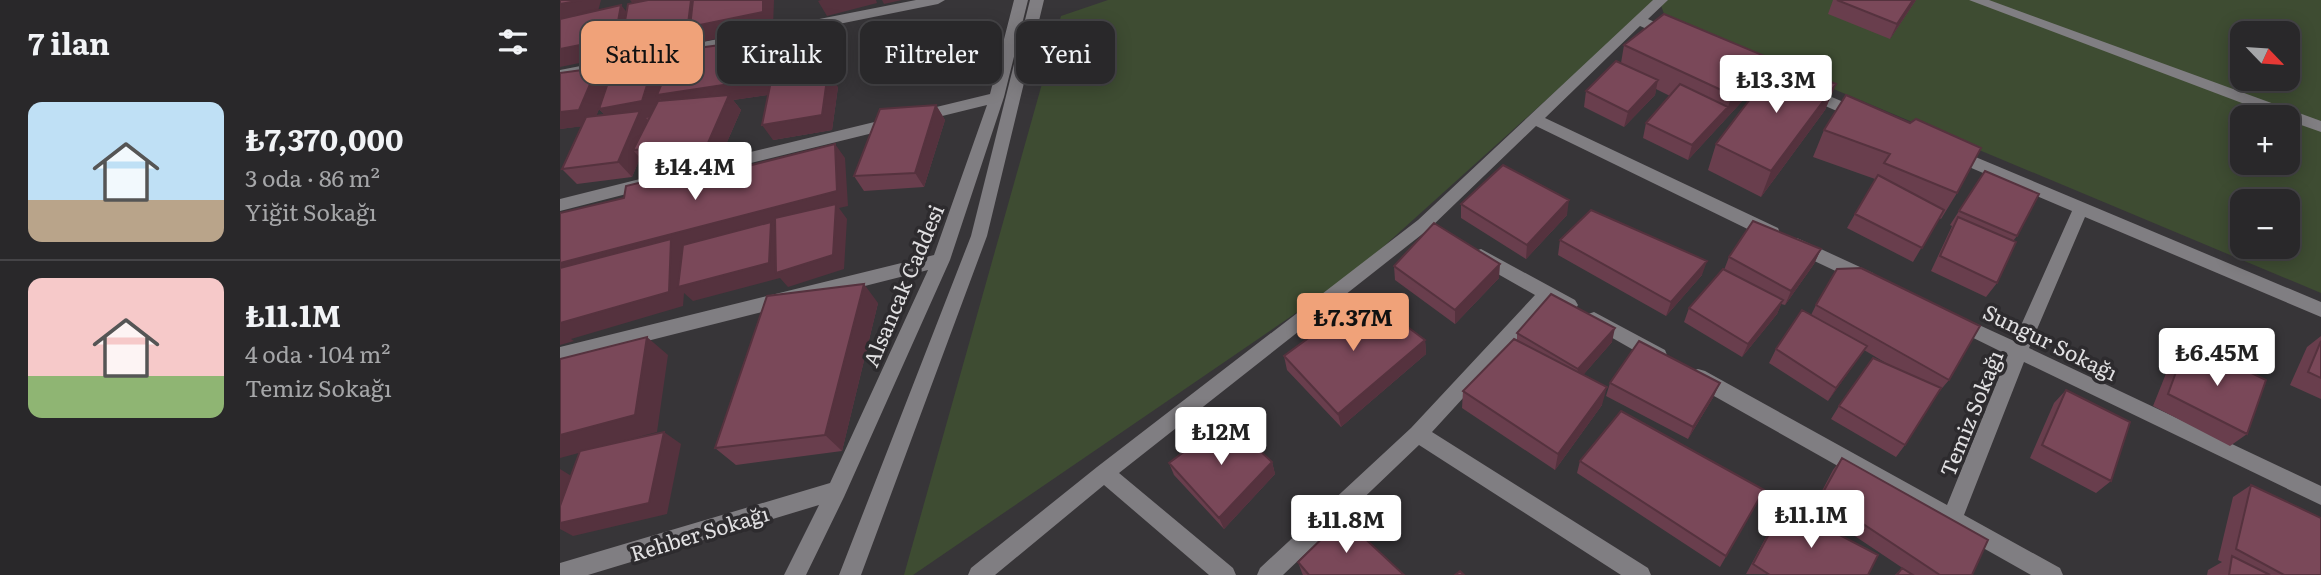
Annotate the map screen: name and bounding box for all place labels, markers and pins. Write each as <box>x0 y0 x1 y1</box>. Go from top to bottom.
pin: ₺13.3M <box>1719 55 1833 115</box>
pin: ₺14.4M <box>638 142 752 202</box>
pin: ₺7.37M <box>1296 294 1410 353</box>
pin: ₺6.45M <box>2160 328 2274 388</box>
pin: ₺12M <box>1180 407 1262 467</box>
pin: ₺11.1M <box>1754 490 1868 550</box>
pin: ₺11.8M <box>1289 496 1403 555</box>

